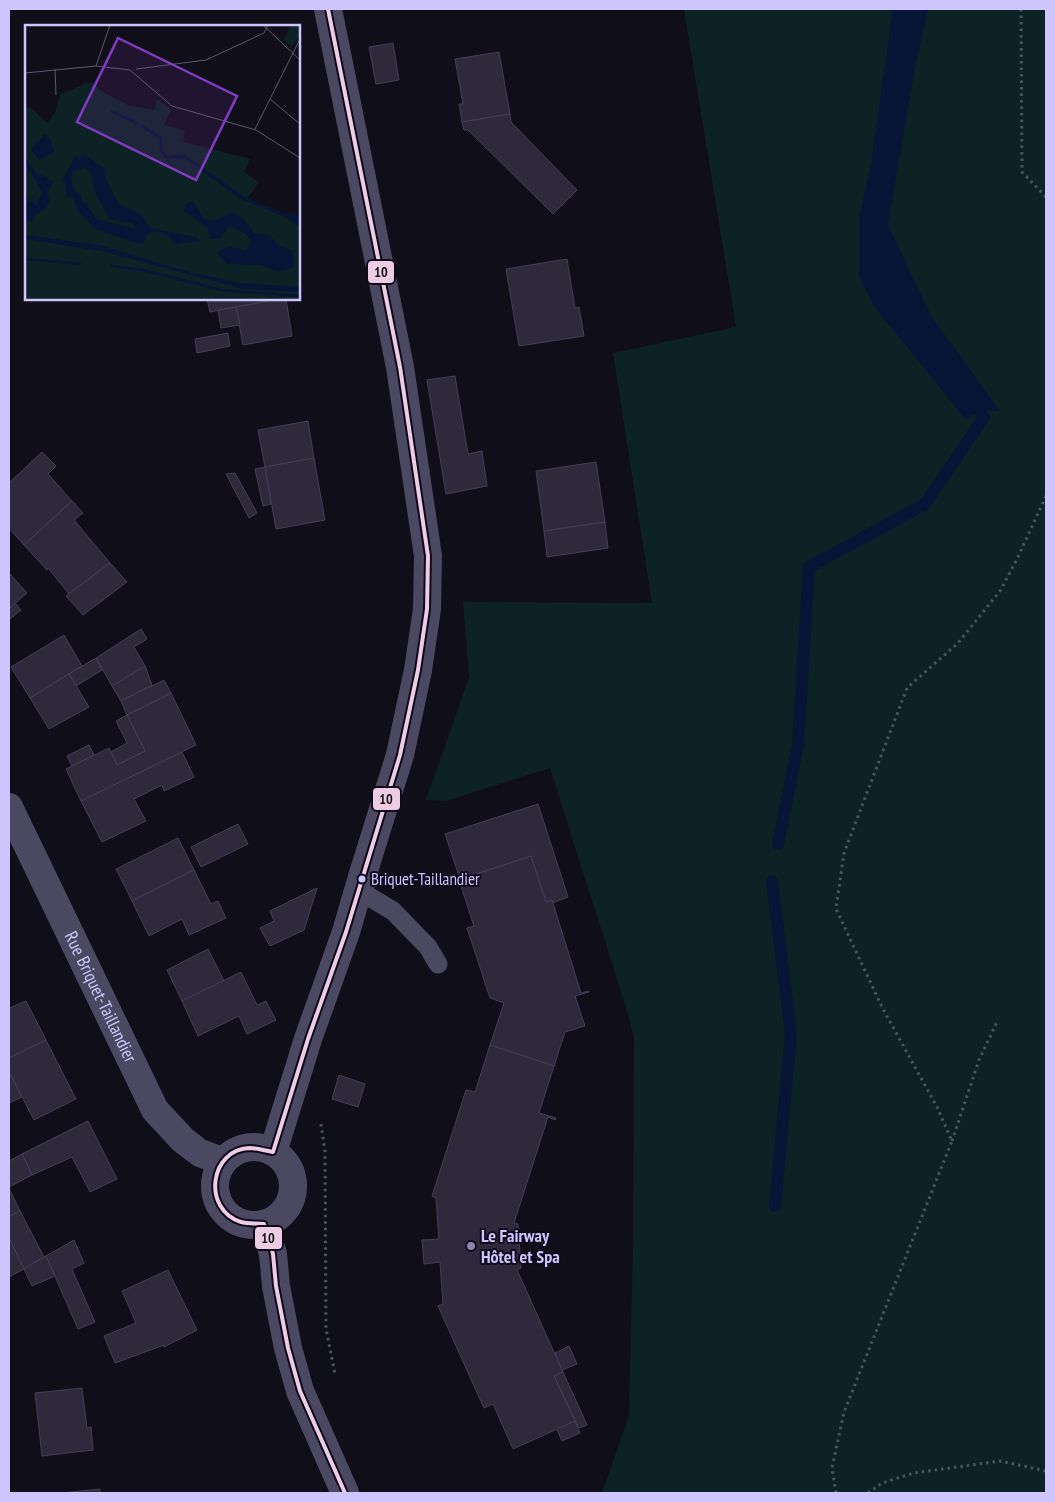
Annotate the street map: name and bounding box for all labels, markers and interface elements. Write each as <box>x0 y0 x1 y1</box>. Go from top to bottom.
inset map <box>25 25 300 300</box>
line badge: 10 <box>367 260 395 284</box>
text: 10 <box>374 263 388 281</box>
line badge: 10 <box>372 787 401 811</box>
text: 10 <box>379 790 393 808</box>
place label: Briquet-Taillandier <box>371 868 480 890</box>
marker: Briquet-Taillandier <box>357 874 367 884</box>
street label: Rue Briquet-Taillandier <box>60 928 142 1066</box>
place label: Le Fairway Hôtel et Spa <box>481 1224 560 1268</box>
line badge: 10 <box>254 1226 283 1250</box>
text: 10 <box>261 1229 275 1247</box>
marker: Le Fairway Hôtel et Spa <box>465 1240 477 1252</box>

